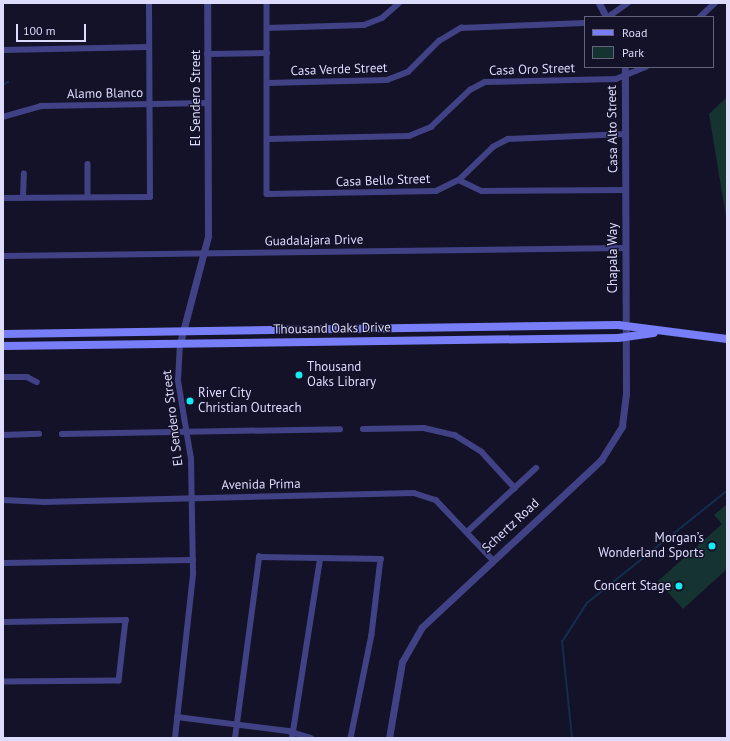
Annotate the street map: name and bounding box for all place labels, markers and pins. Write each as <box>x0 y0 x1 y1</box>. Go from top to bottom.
place label: Thousand Oaks Library <box>307 360 376 391</box>
marker: Thousand Oaks Library <box>294 370 304 380</box>
place label: River City Christian Outreach <box>198 386 302 417</box>
marker: River City Christian Outreach <box>185 396 195 406</box>
place label: Morgan’s Wonderland Sports <box>598 531 704 562</box>
marker: Morgan’s Wonderland Sports <box>707 541 717 551</box>
place label: Concert Stage <box>594 578 671 594</box>
marker: Concert Stage <box>674 581 684 591</box>

